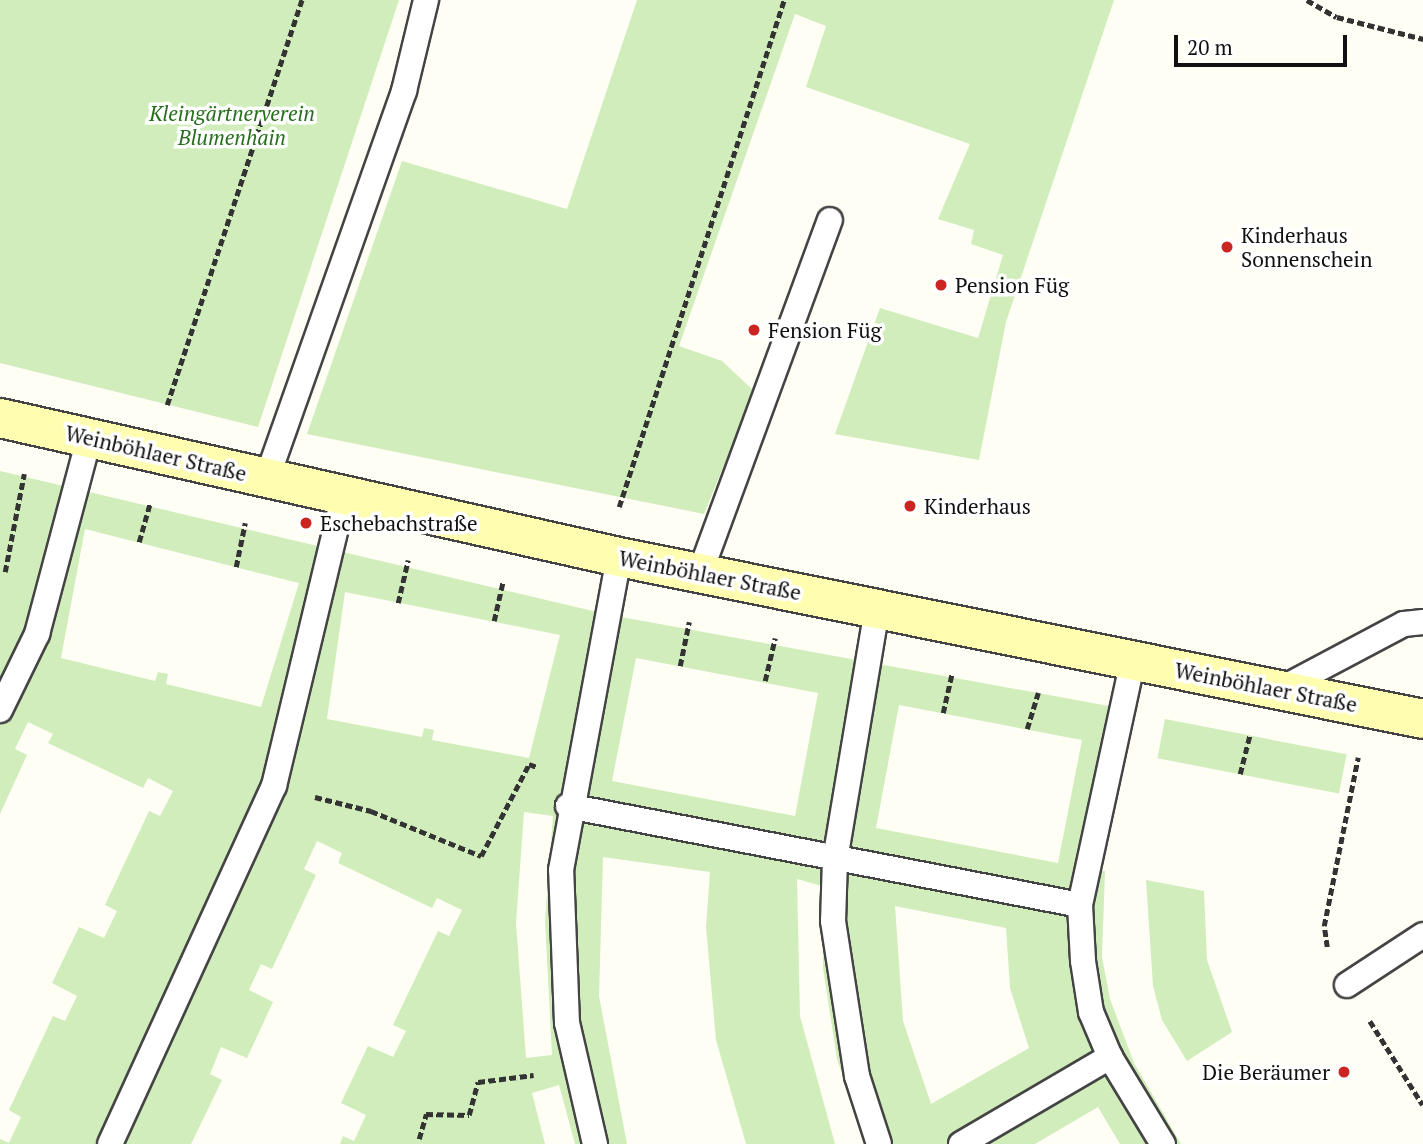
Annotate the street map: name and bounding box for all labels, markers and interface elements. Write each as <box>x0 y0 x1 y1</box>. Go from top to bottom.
scale bar <box>1178 21 1351 65</box>
text: 20 m <box>1187 33 1233 61</box>
park label: Kleingärtnerverein Blumenhain <box>149 100 315 150</box>
place label: Kinderhaus Sonnenschein <box>1241 222 1372 272</box>
marker: Kinderhaus Sonnenschein <box>1219 239 1235 255</box>
place label: Pension Füg <box>955 272 1069 298</box>
marker: Pension Füg <box>933 277 949 293</box>
place label: Fension Füg <box>768 317 882 343</box>
marker: Fension Füg <box>746 322 762 338</box>
street label: Weinböhlaer Straße <box>63 420 249 486</box>
place label: Kinderhaus <box>924 493 1031 519</box>
marker: Kinderhaus <box>902 498 918 514</box>
place label: Eschebachstraße <box>320 510 478 536</box>
marker: Eschebachstraße <box>298 515 314 531</box>
street label: Weinböhlaer Straße <box>617 545 803 605</box>
street label: Weinböhlaer Straße <box>1173 657 1359 717</box>
place label: Die Beräumer <box>1202 1059 1330 1085</box>
marker: Die Beräumer <box>1336 1064 1352 1080</box>

